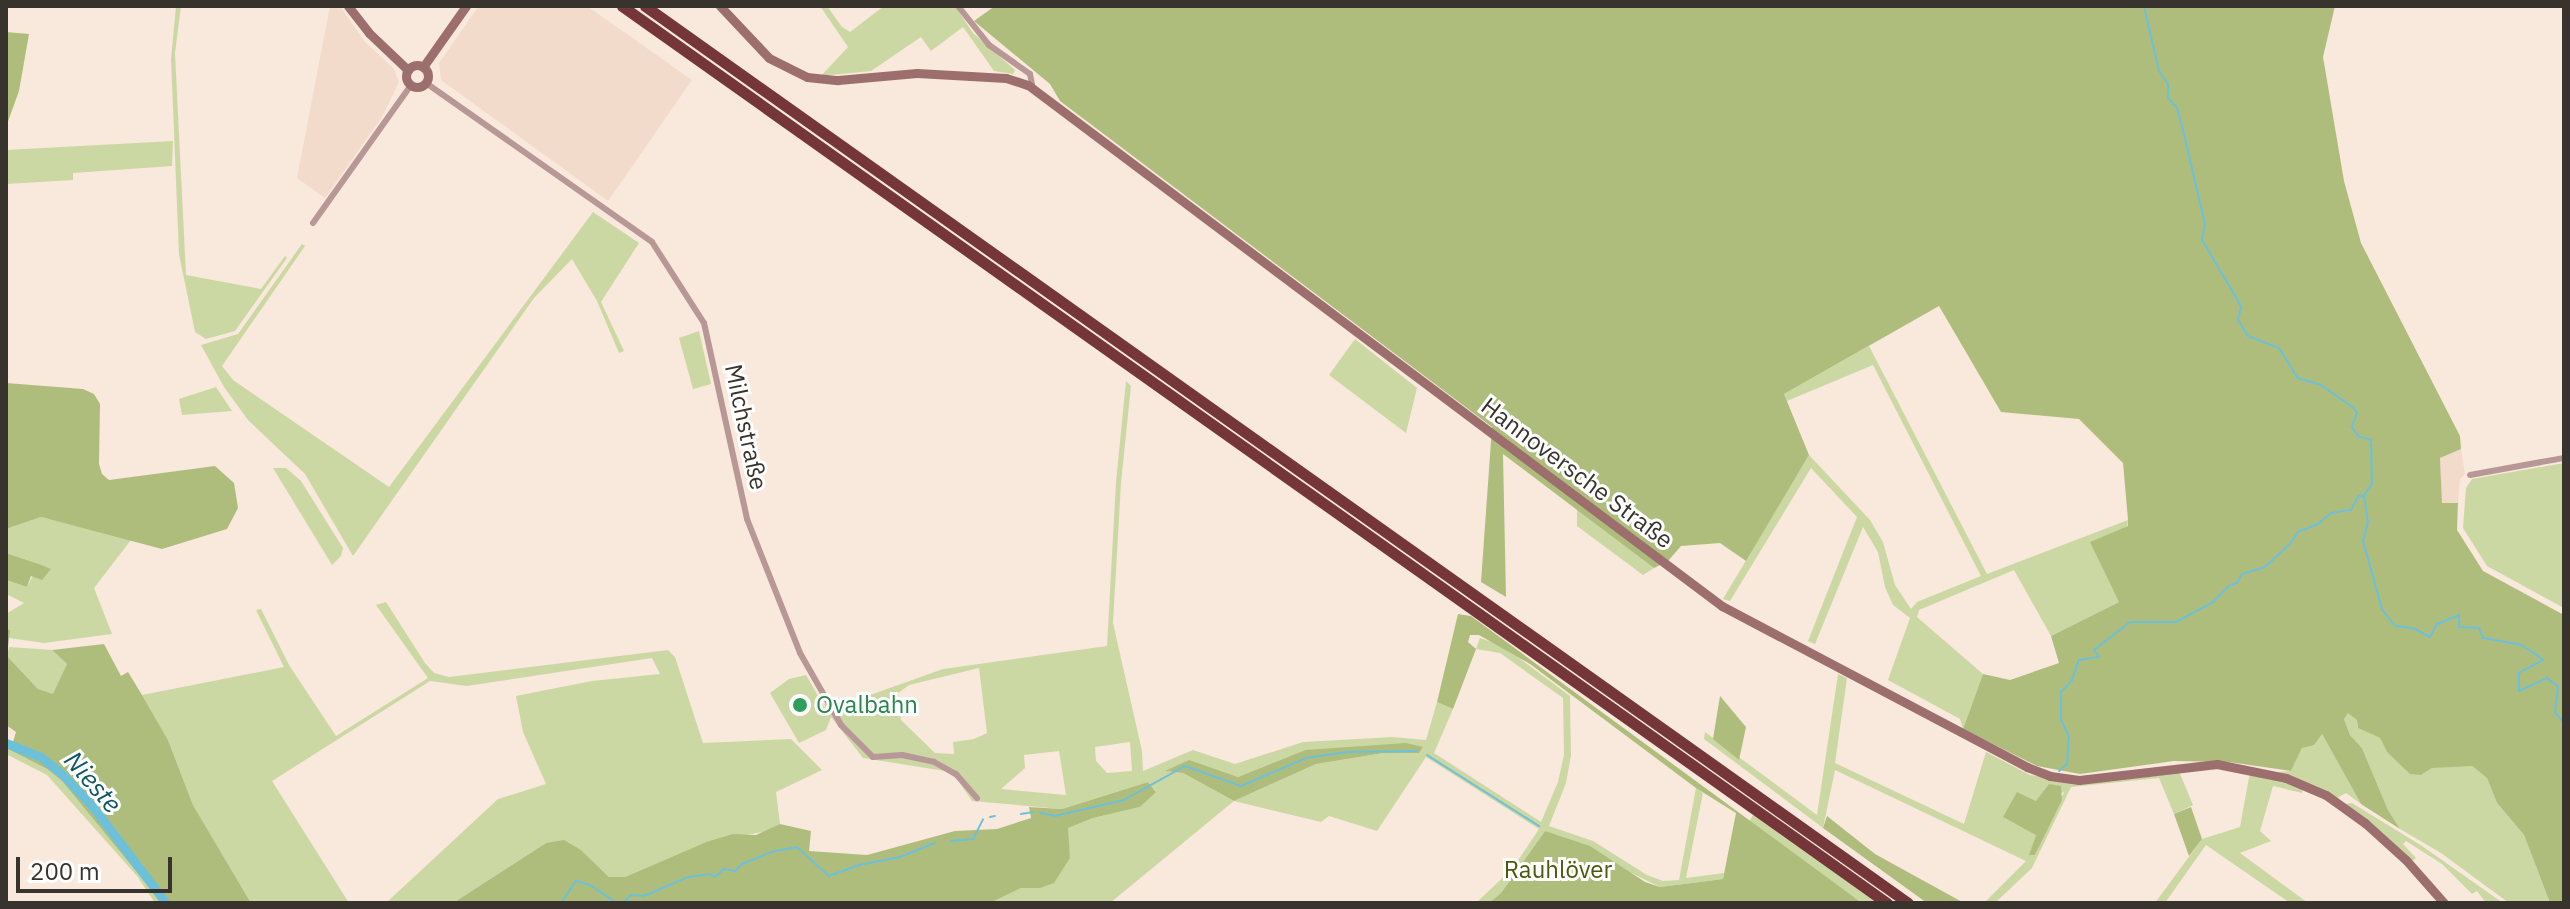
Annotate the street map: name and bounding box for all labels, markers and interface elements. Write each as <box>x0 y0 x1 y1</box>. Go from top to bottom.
street label: Milchstraße <box>719 362 773 492</box>
street label: Hannoversche Straße <box>1475 392 1679 554</box>
place label: Ovalbahn <box>816 691 918 719</box>
marker: Ovalbahn <box>791 696 809 714</box>
water label: Nieste <box>58 745 128 819</box>
scale bar <box>20 841 176 891</box>
text: 200 m <box>30 855 100 887</box>
park label: Rauhlöver <box>1504 856 1612 884</box>

